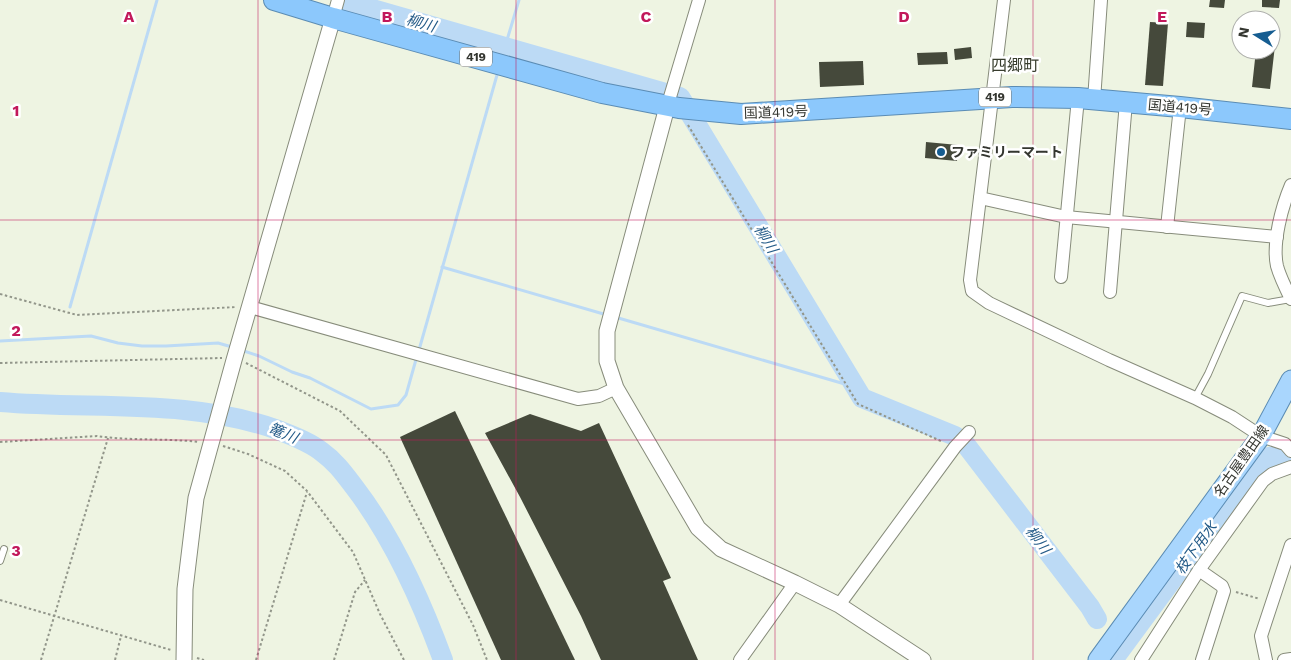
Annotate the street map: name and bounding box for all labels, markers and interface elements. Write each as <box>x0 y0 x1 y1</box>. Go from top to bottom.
text: A <box>124 7 135 26</box>
text: B <box>382 7 393 26</box>
text: C <box>641 7 652 26</box>
text: D <box>898 7 910 26</box>
text: E <box>1157 7 1167 26</box>
water label: 柳川 <box>404 10 440 36</box>
north arrow <box>1231 10 1281 60</box>
text: N <box>1234 26 1252 39</box>
road number: 419 <box>460 48 492 66</box>
district label: 四郷町 <box>991 56 1039 75</box>
road number: 419 <box>979 88 1011 106</box>
street label: 国道419号 <box>1147 96 1213 118</box>
text: 1 <box>13 101 19 120</box>
street label: 国道419号 <box>744 103 808 121</box>
place label: ファミリーマート <box>951 144 1063 160</box>
marker: ファミリーマート <box>935 146 947 158</box>
water label: 柳川 <box>751 222 782 258</box>
text: 2 <box>11 321 21 340</box>
water label: 篭川 <box>266 419 302 448</box>
street label: 名古屋豊田線 <box>1210 422 1272 500</box>
water label: 枝下用水 <box>1171 517 1222 578</box>
water label: 柳川 <box>1022 523 1055 559</box>
text: 3 <box>11 541 21 560</box>

